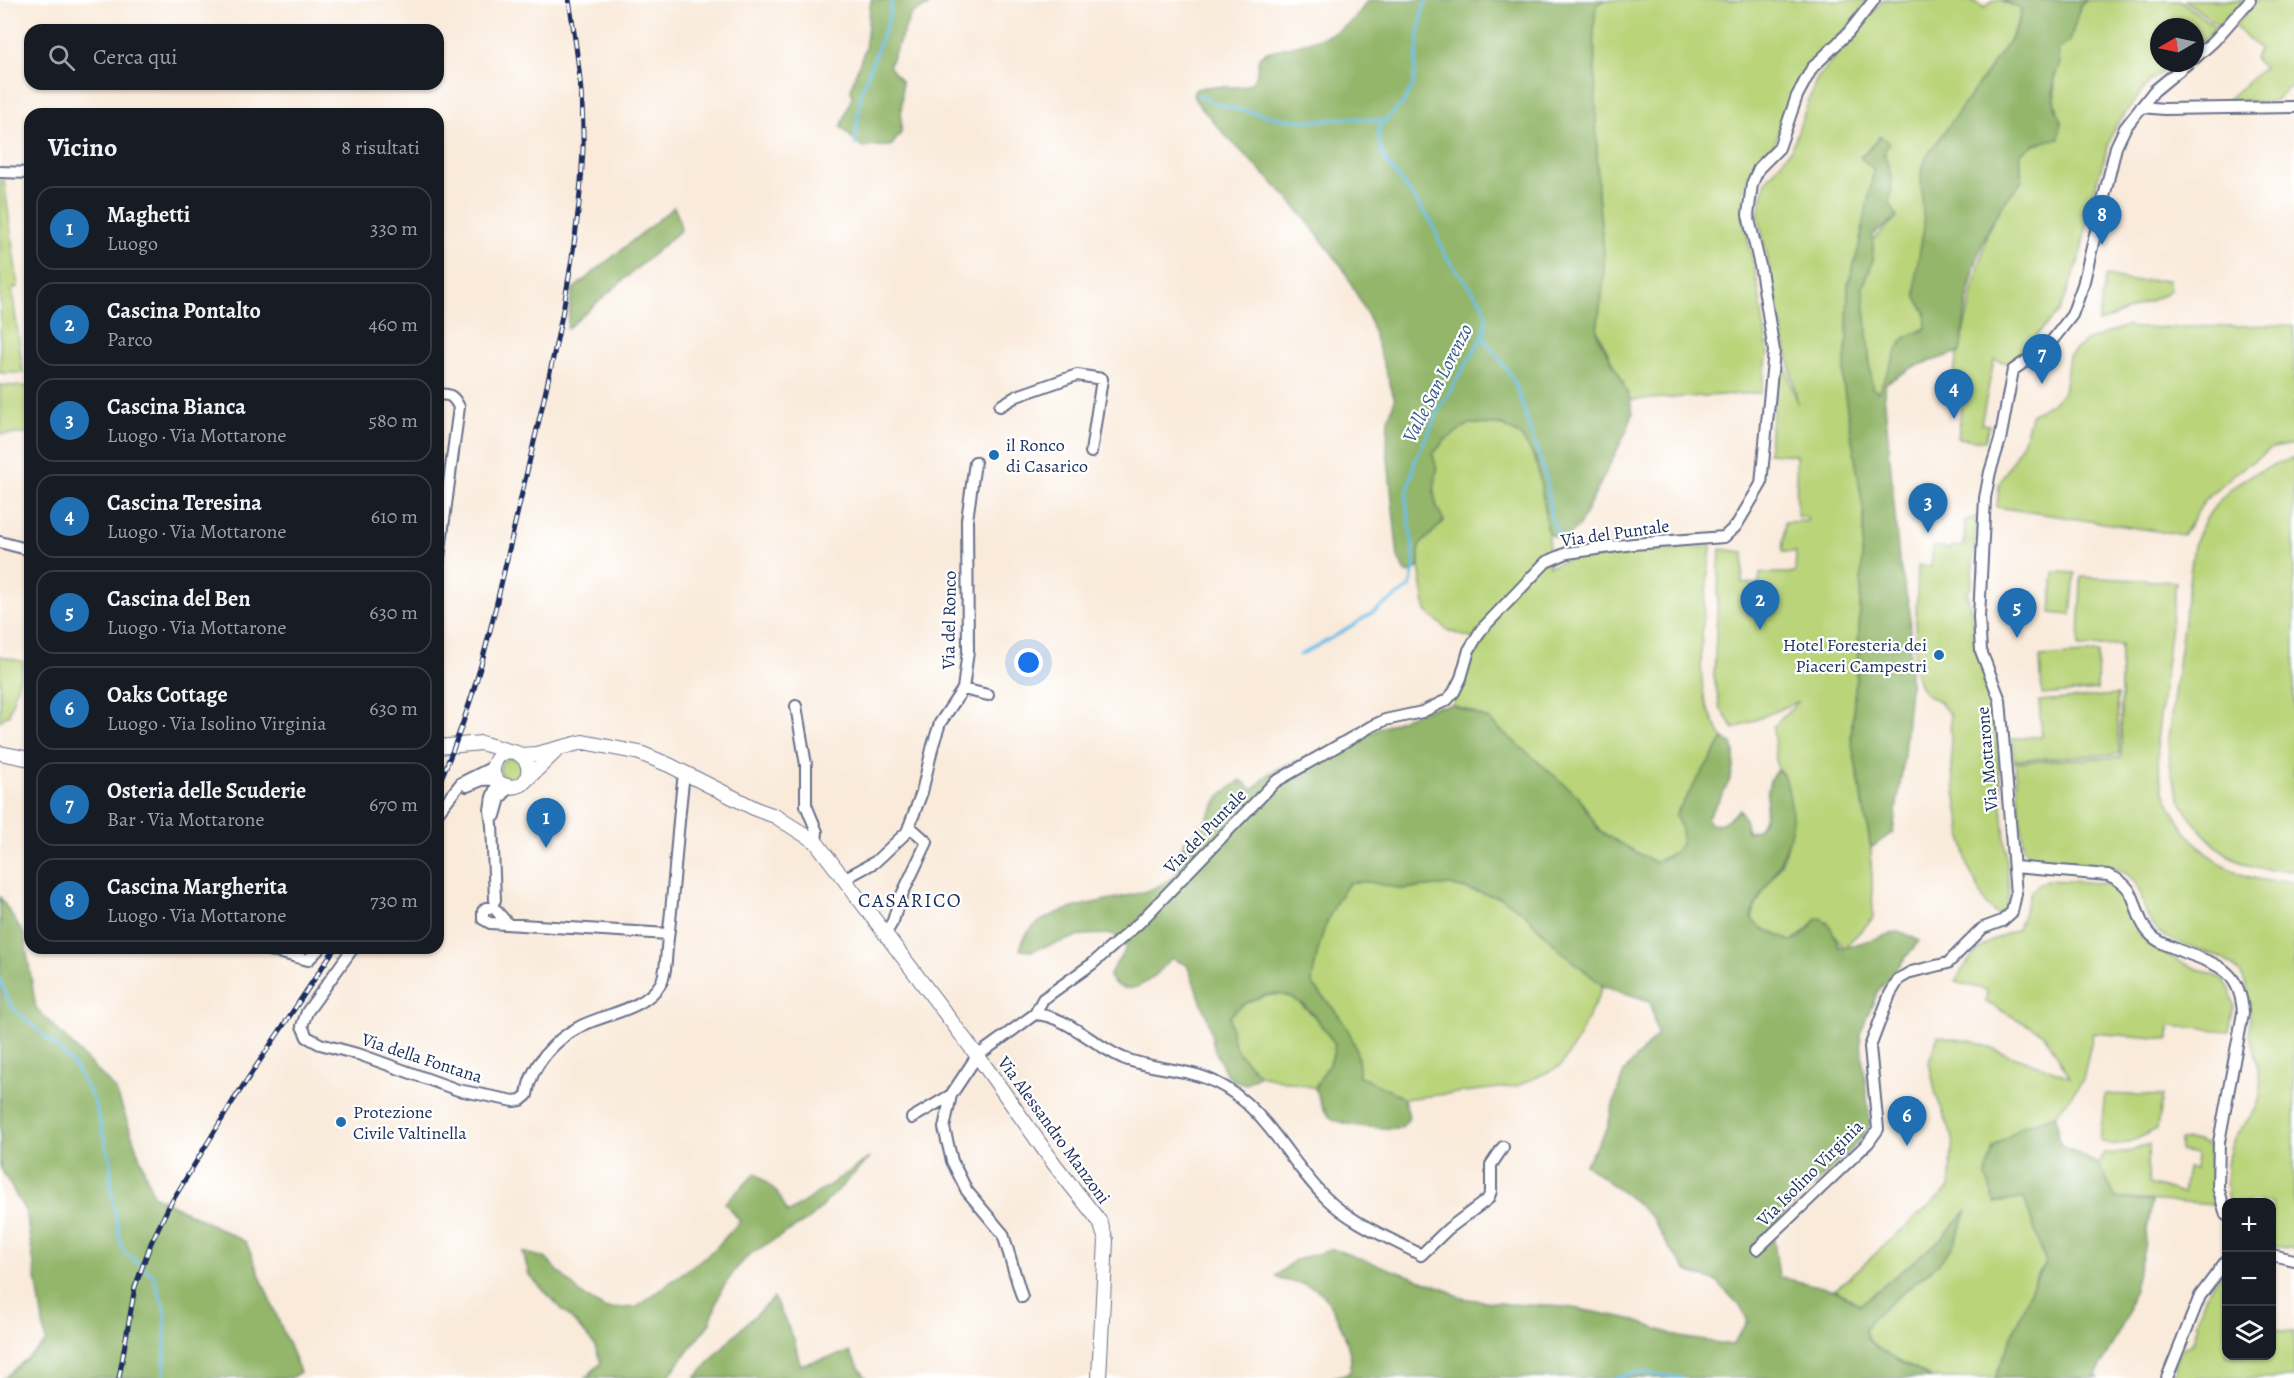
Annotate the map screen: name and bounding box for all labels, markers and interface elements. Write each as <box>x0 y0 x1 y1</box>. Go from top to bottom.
north arrow <box>2150 18 2204 72</box>
search box <box>24 24 444 90</box>
icon: search <box>45 41 78 74</box>
text: Cerca qui <box>93 42 178 72</box>
text: Vicino <box>48 130 117 165</box>
text: 8 risultati <box>341 134 420 161</box>
pin: 8 <box>2082 196 2122 245</box>
text: Maghetti <box>107 200 190 230</box>
text: 1 <box>66 215 73 242</box>
text: 330 m <box>370 215 418 242</box>
text: Luogo <box>107 230 158 257</box>
text: Cascina Pontalto <box>107 296 261 326</box>
text: 2 <box>65 311 74 338</box>
text: 460 m <box>368 311 418 338</box>
water label: Valle San Lorenzo <box>1396 319 1479 447</box>
text: Parco <box>107 326 153 353</box>
pin: 7 <box>2022 334 2062 384</box>
pin: 4 <box>1934 370 1974 419</box>
text: Cascina Bianca <box>107 392 246 422</box>
text: 3 <box>65 407 74 434</box>
text: 580 m <box>368 407 418 434</box>
text: Luogo · Via Mottarone <box>107 422 286 449</box>
place label: il Ronco di Casarico <box>1006 433 1088 478</box>
marker: il Ronco di Casarico <box>987 448 1001 462</box>
pin: 3 <box>1908 484 1948 533</box>
text: Cascina Teresina <box>107 488 262 518</box>
text: 4 <box>65 503 74 530</box>
text: 610 m <box>371 503 418 530</box>
street label: Via del Puntale <box>1558 514 1671 553</box>
text: Luogo · Via Mottarone <box>107 518 286 545</box>
street label: Via del Ronco <box>936 570 962 670</box>
pin: 2 <box>1740 580 1780 630</box>
text: Cascina del Ben <box>107 584 251 614</box>
pin: 5 <box>1998 588 2036 638</box>
text: 5 <box>65 599 74 626</box>
text: 630 m <box>369 599 418 626</box>
text: Luogo · Via Mottarone <box>107 614 286 641</box>
place label: Hotel Foresteria dei Piaceri Campestri <box>1783 633 1927 678</box>
your location <box>1014 648 1043 677</box>
marker: Hotel Foresteria dei Piaceri Campestri <box>1932 648 1946 662</box>
text: Oaks Cottage <box>107 680 228 710</box>
text: 6 <box>65 695 74 722</box>
text: 630 m <box>369 695 418 722</box>
street label: Via Mottarone <box>1970 706 2004 813</box>
text: Luogo · Via Isolino Virginia <box>107 710 327 737</box>
text: Osteria delle Scuderie <box>107 776 306 806</box>
street label: Via del Puntale <box>1158 783 1252 879</box>
text: 7 <box>65 791 74 818</box>
text: 670 m <box>369 791 418 818</box>
pin: 1 <box>526 798 566 848</box>
text: Bar · Via Mottarone <box>107 806 264 833</box>
text: Cascina Margherita <box>107 872 288 902</box>
text: 8 <box>65 887 74 914</box>
text: 730 m <box>370 887 418 914</box>
district label: CASARICO <box>858 887 962 914</box>
text: Luogo · Via Mottarone <box>107 902 286 929</box>
street label: Via della Fontana <box>358 1027 486 1089</box>
street label: Via Alessandro Manzoni <box>992 1051 1116 1209</box>
pin: 6 <box>1888 1096 1926 1146</box>
place label: Protezione Civile Valtinella <box>353 1100 467 1145</box>
street label: Via Isolino Virginia <box>1751 1114 1869 1232</box>
marker: Protezione Civile Valtinella <box>334 1115 348 1129</box>
map controls <box>2222 1198 2276 1360</box>
button: + <box>2222 1198 2276 1252</box>
button: − <box>2222 1252 2276 1306</box>
button: layers <box>2222 1306 2276 1360</box>

